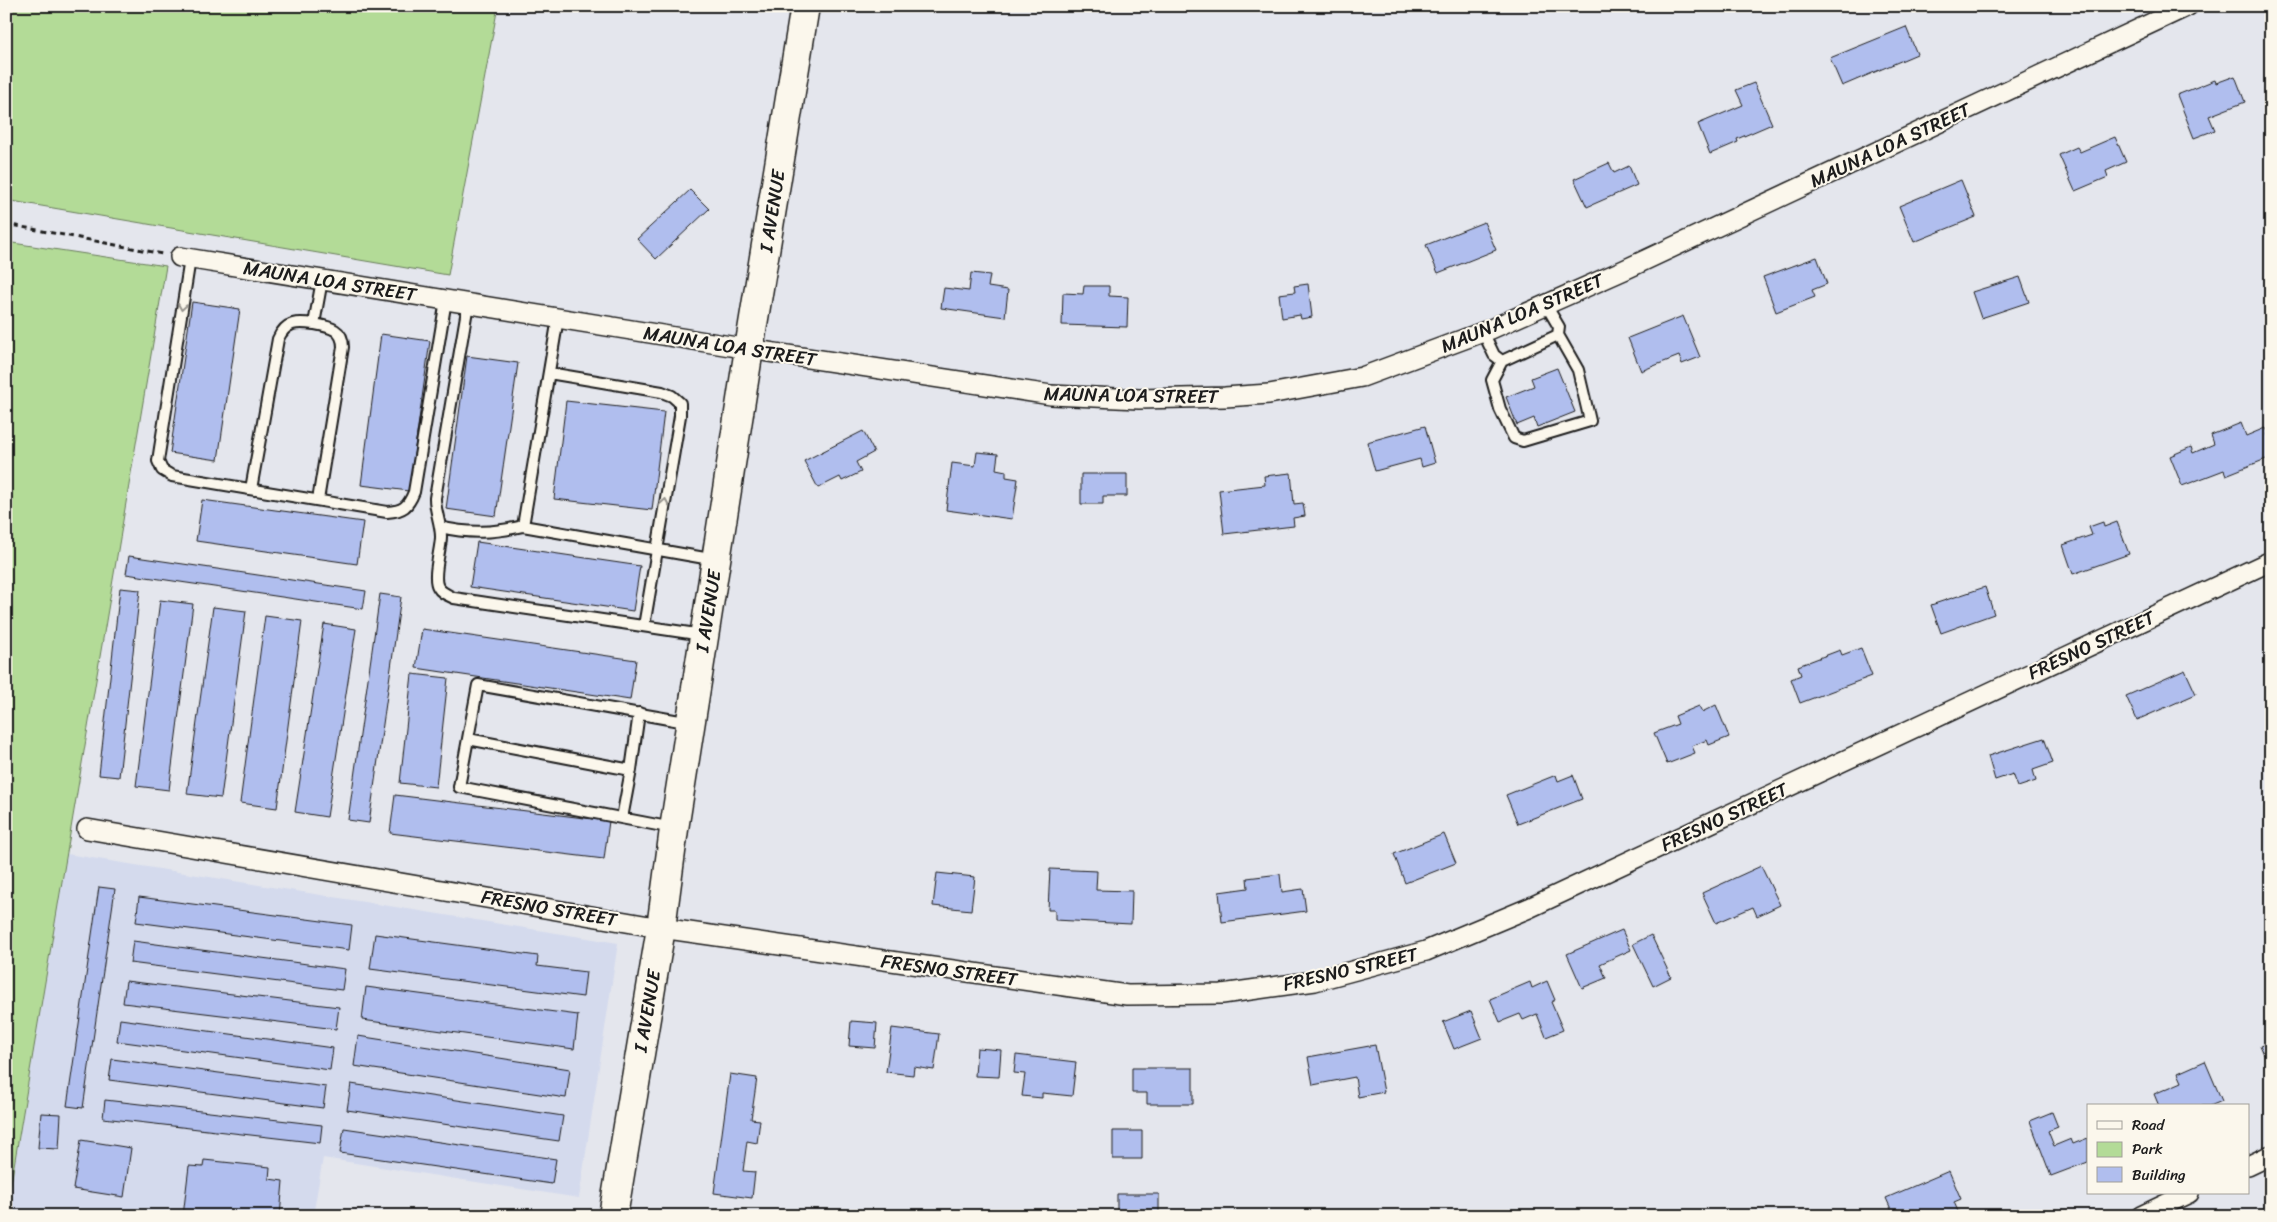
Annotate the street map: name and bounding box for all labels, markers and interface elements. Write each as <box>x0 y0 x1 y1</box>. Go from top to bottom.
street label: MAUNA LOA STREET <box>1804 93 1977 197</box>
street label: I AVENUE <box>749 166 795 256</box>
street label: MAUNA LOA STREET <box>241 251 420 311</box>
street label: MAUNA LOA STREET <box>1435 263 1610 362</box>
one-way arrow <box>177 303 188 311</box>
street label: MAUNA LOA STREET <box>641 316 820 376</box>
street label: MAUNA LOA STREET <box>1044 377 1220 413</box>
one-way arrow <box>660 497 670 506</box>
street label: I AVENUE <box>685 566 731 656</box>
street label: FRESNO STREET <box>2022 601 2161 689</box>
street label: FRESNO STREET <box>1655 773 1794 861</box>
street label: FRESNO STREET <box>479 880 620 936</box>
street label: FRESNO STREET <box>1280 937 1421 1000</box>
street label: FRESNO STREET <box>879 944 1020 996</box>
street label: I AVENUE <box>623 966 671 1056</box>
legend <box>2087 1104 2250 1194</box>
text: Road <box>2132 1112 2165 1138</box>
text: Park <box>2132 1136 2163 1162</box>
text: Building <box>2132 1162 2186 1188</box>

